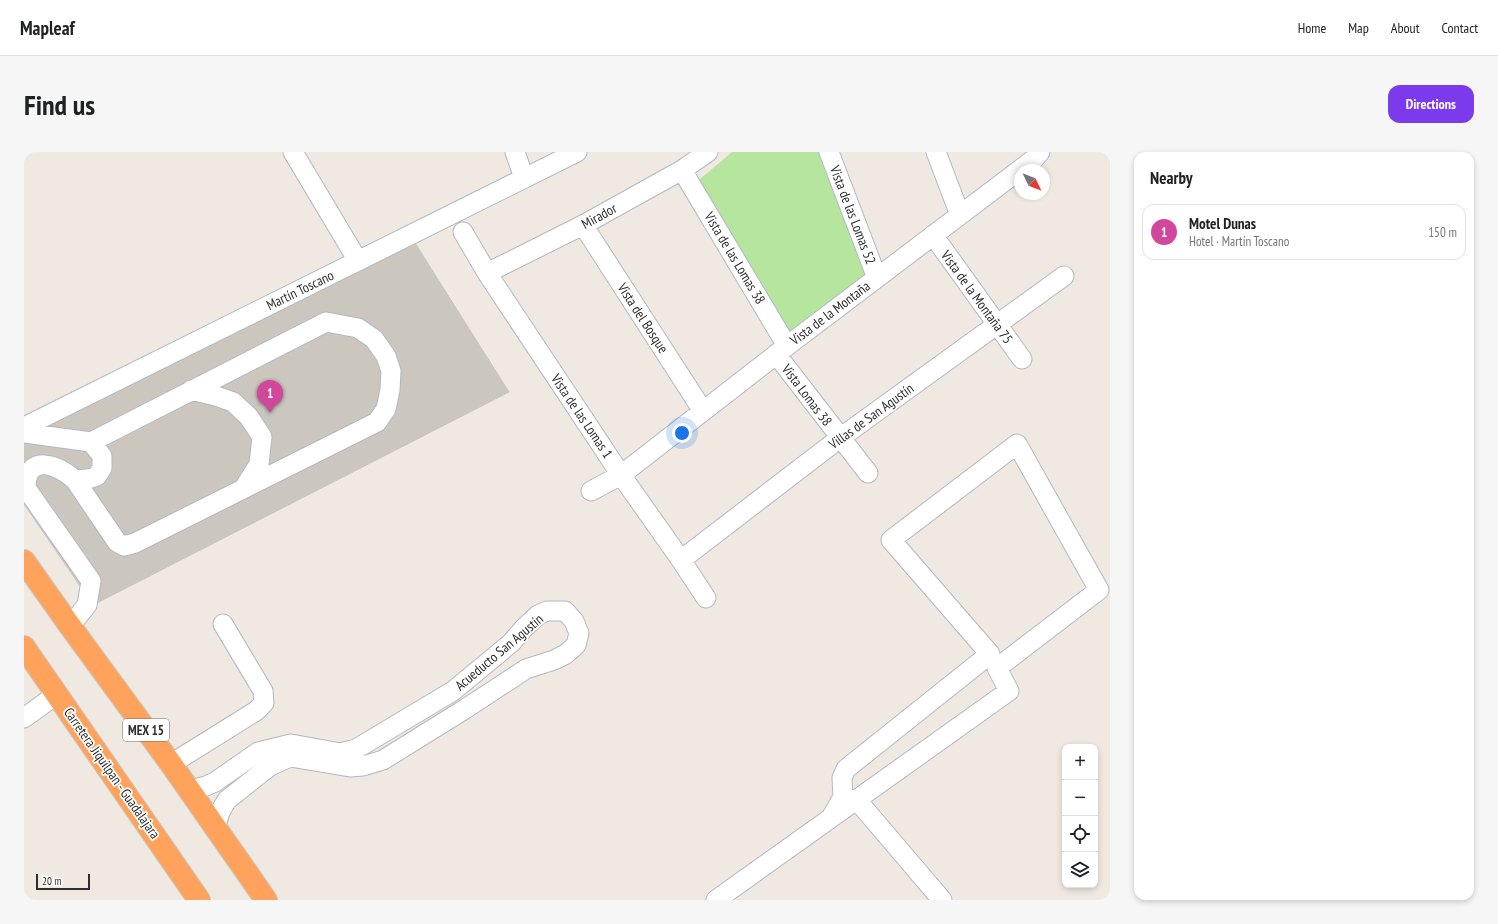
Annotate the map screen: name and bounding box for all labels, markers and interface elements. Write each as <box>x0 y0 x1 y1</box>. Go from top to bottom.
text: Mapleaf <box>20 16 75 40</box>
text: Home <box>1298 19 1326 37</box>
text: Map <box>1348 19 1369 37</box>
text: About <box>1391 19 1420 37</box>
text: Contact <box>1442 19 1478 37</box>
button: Directions <box>1388 85 1474 123</box>
text: Find us <box>24 86 95 123</box>
street label: Vista de las Lomas 52 <box>826 162 880 267</box>
north arrow <box>1014 164 1050 200</box>
text: Nearby <box>1150 167 1193 189</box>
street label: Mirador <box>578 199 620 233</box>
street label: Vista de las Lomas 38 <box>700 208 770 307</box>
text: Motel Dunas <box>1189 214 1256 233</box>
text: 1 <box>1161 224 1167 241</box>
text: 150 m <box>1428 224 1457 241</box>
text: Hotel · Martín Toscano <box>1189 233 1289 250</box>
street label: Vista de la Montaña 75 <box>936 246 1017 347</box>
street label: Martín Toscano <box>263 266 337 314</box>
street label: Vista de la Montaña <box>786 277 874 350</box>
street label: Vista del Bosque <box>613 279 672 357</box>
street label: Vista Lomas 38 <box>777 360 836 430</box>
street label: Vista de las Lomas 1 <box>547 370 617 462</box>
street label: Villas de San Agustín <box>824 379 917 454</box>
pin: 1 <box>257 380 283 413</box>
your location <box>672 423 692 443</box>
street label: Acueducto San Agustín <box>451 610 547 694</box>
street label: Carretera Jiquilpan - Guadalajara <box>60 704 164 842</box>
road number: MEX 15 <box>123 719 169 741</box>
map controls <box>1062 744 1098 888</box>
button: + <box>1062 744 1098 780</box>
button: − <box>1062 780 1098 816</box>
button: locate <box>1062 816 1098 852</box>
button: layers <box>1062 852 1098 888</box>
scale bar <box>36 872 90 891</box>
text: 20 m <box>42 874 61 888</box>

